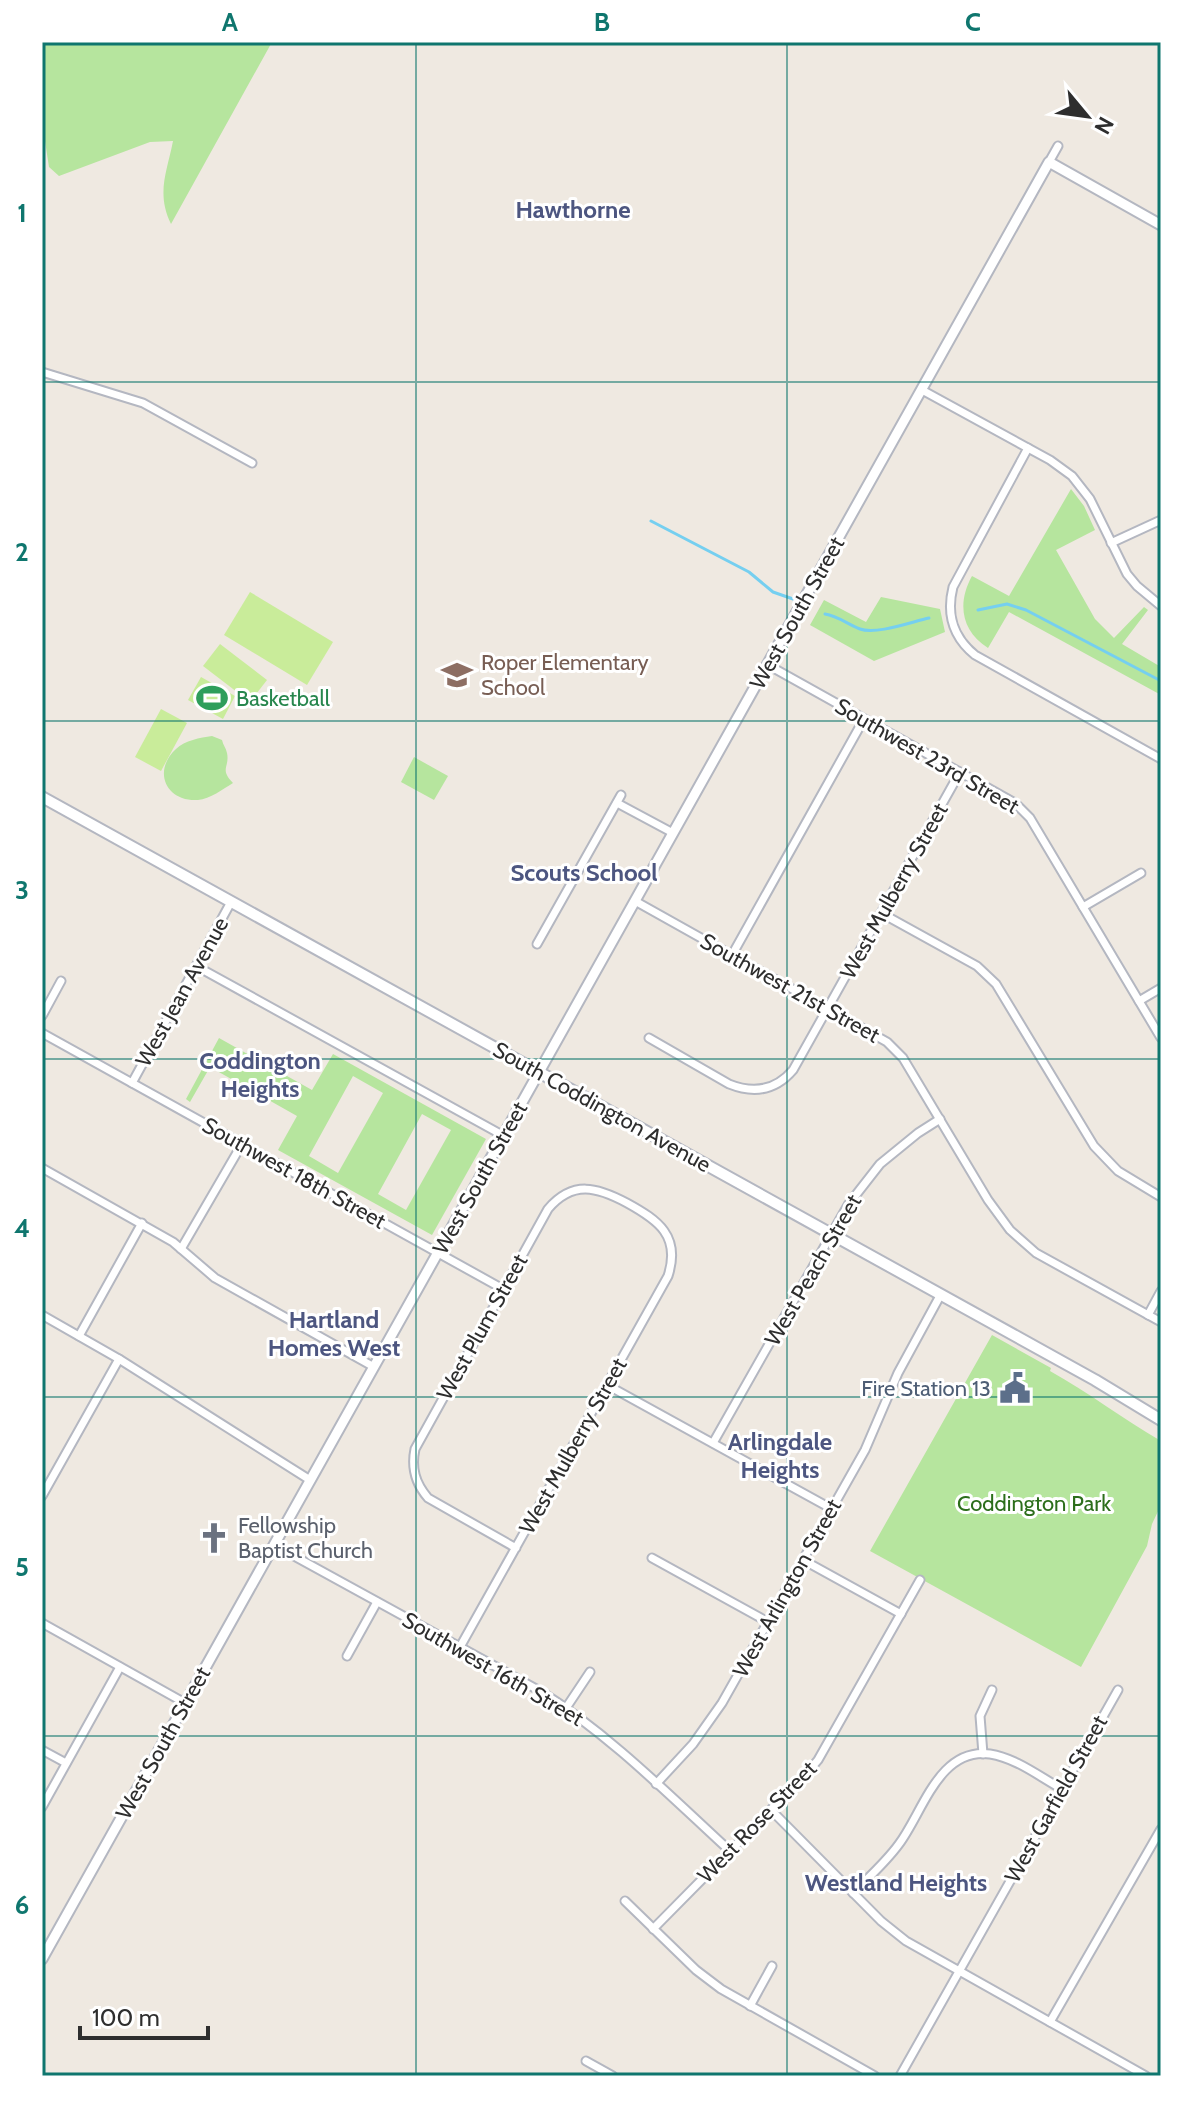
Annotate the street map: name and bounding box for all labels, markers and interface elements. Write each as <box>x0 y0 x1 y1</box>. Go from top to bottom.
text: A <box>222 6 239 38</box>
text: B <box>594 6 610 38</box>
text: C <box>965 6 981 38</box>
north arrow <box>1047 76 1127 156</box>
text: N <box>1088 112 1120 139</box>
district label: Hawthorne <box>515 195 631 224</box>
text: 1 <box>17 197 27 229</box>
street label: West South Street <box>744 532 850 694</box>
text: 2 <box>15 536 29 568</box>
place label: Roper Elementary School <box>481 649 649 701</box>
school or university icon: Roper Elementary School <box>440 658 474 692</box>
sports icon: Basketball <box>195 681 229 715</box>
place label: Basketball <box>236 685 331 712</box>
street label: Southwest 23rd Street <box>830 692 1024 820</box>
street label: West Mulberry Street <box>834 798 954 984</box>
district label: Scouts School <box>510 858 658 887</box>
text: 3 <box>15 874 29 906</box>
street label: West Jean Avenue <box>130 912 234 1072</box>
street label: Southwest 21st Street <box>696 927 885 1049</box>
street label: South Coddington Avenue <box>488 1036 716 1178</box>
district label: Coddington Heights <box>199 1046 321 1103</box>
street label: West South Street <box>427 1097 533 1259</box>
street label: Southwest 18th Street <box>198 1111 391 1235</box>
street label: West Peach Street <box>759 1189 868 1350</box>
text: 4 <box>14 1212 30 1244</box>
street label: West Plum Street <box>431 1249 534 1405</box>
district label: Hartland Homes West <box>268 1305 400 1362</box>
street label: West Mulberry Street <box>513 1353 633 1539</box>
public building icon: Fire Station 13 <box>998 1371 1032 1405</box>
place label: Fire Station 13 <box>861 1375 991 1402</box>
district label: Arlingdale Heights <box>728 1427 832 1484</box>
park label: Coddington Park <box>957 1490 1111 1517</box>
street label: West Arlington Street <box>727 1494 847 1682</box>
place label: Fellowship Baptist Church <box>238 1512 373 1564</box>
church icon: Fellowship Baptist Church <box>197 1521 231 1555</box>
text: 5 <box>15 1551 29 1583</box>
street label: Southwest 16th Street <box>398 1606 589 1732</box>
street label: West South Street <box>110 1662 216 1824</box>
street label: West Garfield Street <box>999 1710 1113 1887</box>
street label: West Rose Street <box>692 1755 823 1889</box>
district label: Westland Heights <box>805 1868 987 1897</box>
text: 6 <box>15 1889 29 1921</box>
scale bar <box>80 1990 208 2040</box>
text: 100 m <box>92 2003 160 2032</box>

